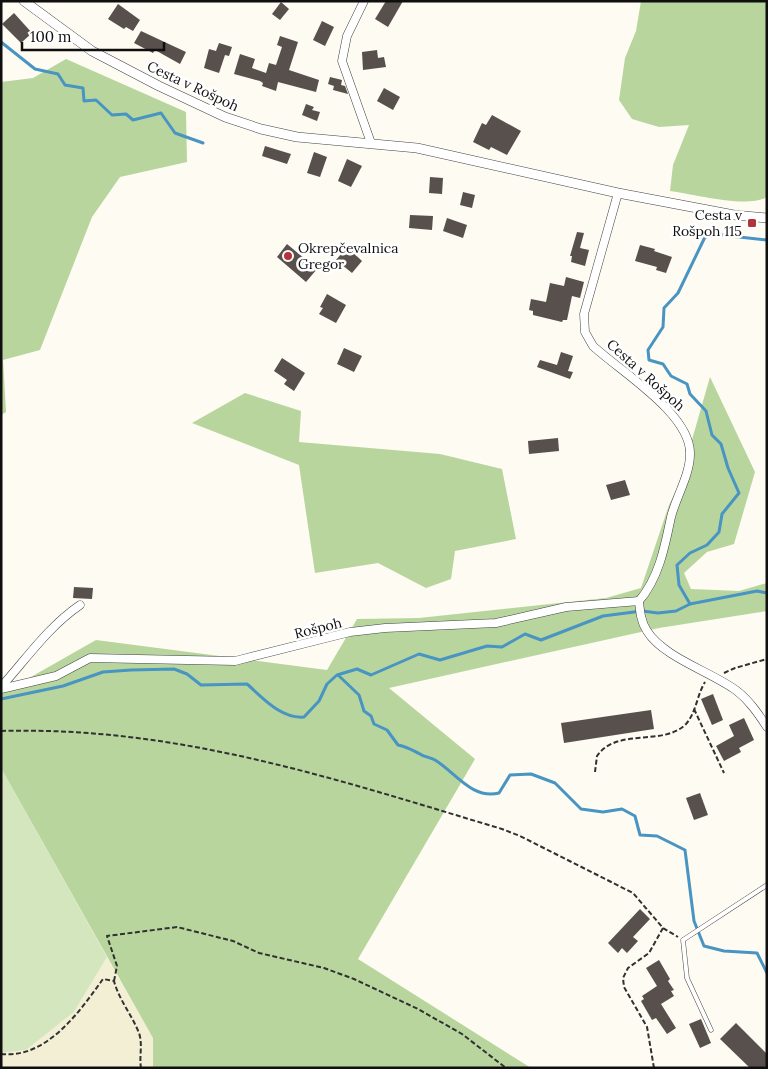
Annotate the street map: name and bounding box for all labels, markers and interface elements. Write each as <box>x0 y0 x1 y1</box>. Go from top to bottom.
scale bar <box>22 20 165 52</box>
text: 100 m <box>30 27 71 46</box>
street label: Cesta v Rošpoh <box>144 57 242 115</box>
place label: Cesta v Rošpoh 115 <box>672 206 743 240</box>
marker: Cesta v Rošpoh 115 <box>746 217 758 229</box>
place label: Okrepčevalnica Gregor <box>298 239 398 273</box>
marker: Okrepčevalnica Gregor <box>282 250 294 262</box>
street label: Cesta v Rošpoh <box>603 335 689 415</box>
street label: Rošpoh <box>292 613 344 643</box>

